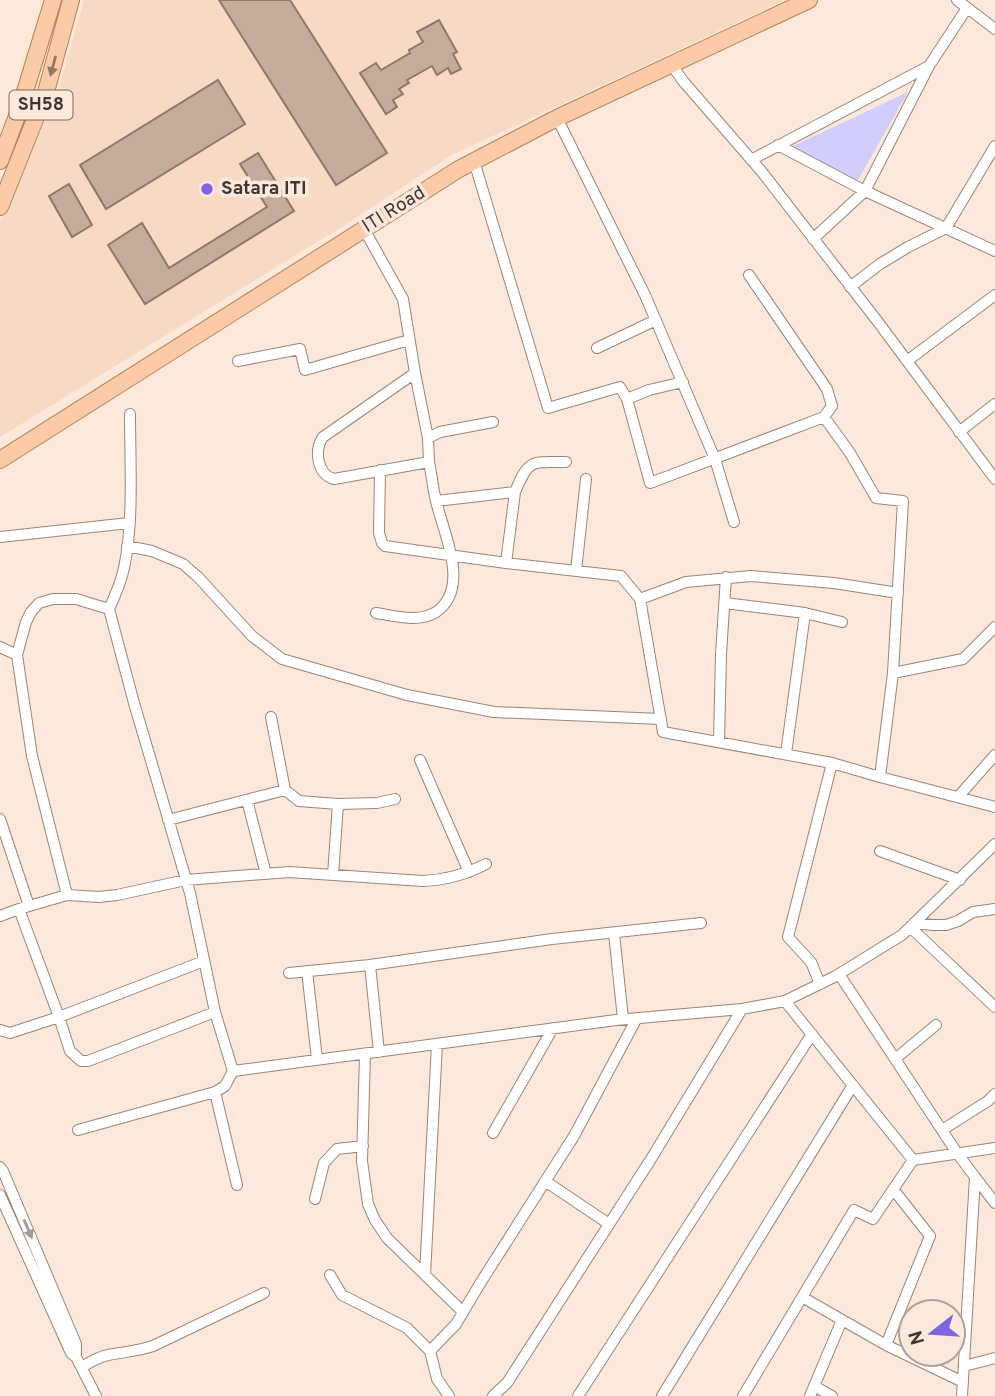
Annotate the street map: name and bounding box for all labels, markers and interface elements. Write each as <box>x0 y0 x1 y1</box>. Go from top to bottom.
one-way arrow <box>47 55 58 77</box>
road number: SH58 <box>9 90 72 120</box>
place label: Satara ITI <box>221 177 307 201</box>
marker: Satara ITI <box>199 181 215 197</box>
street label: ITI Road <box>358 181 430 239</box>
one-way arrow <box>22 1219 34 1239</box>
north arrow <box>897 1298 967 1368</box>
text: N <box>904 1327 931 1347</box>

